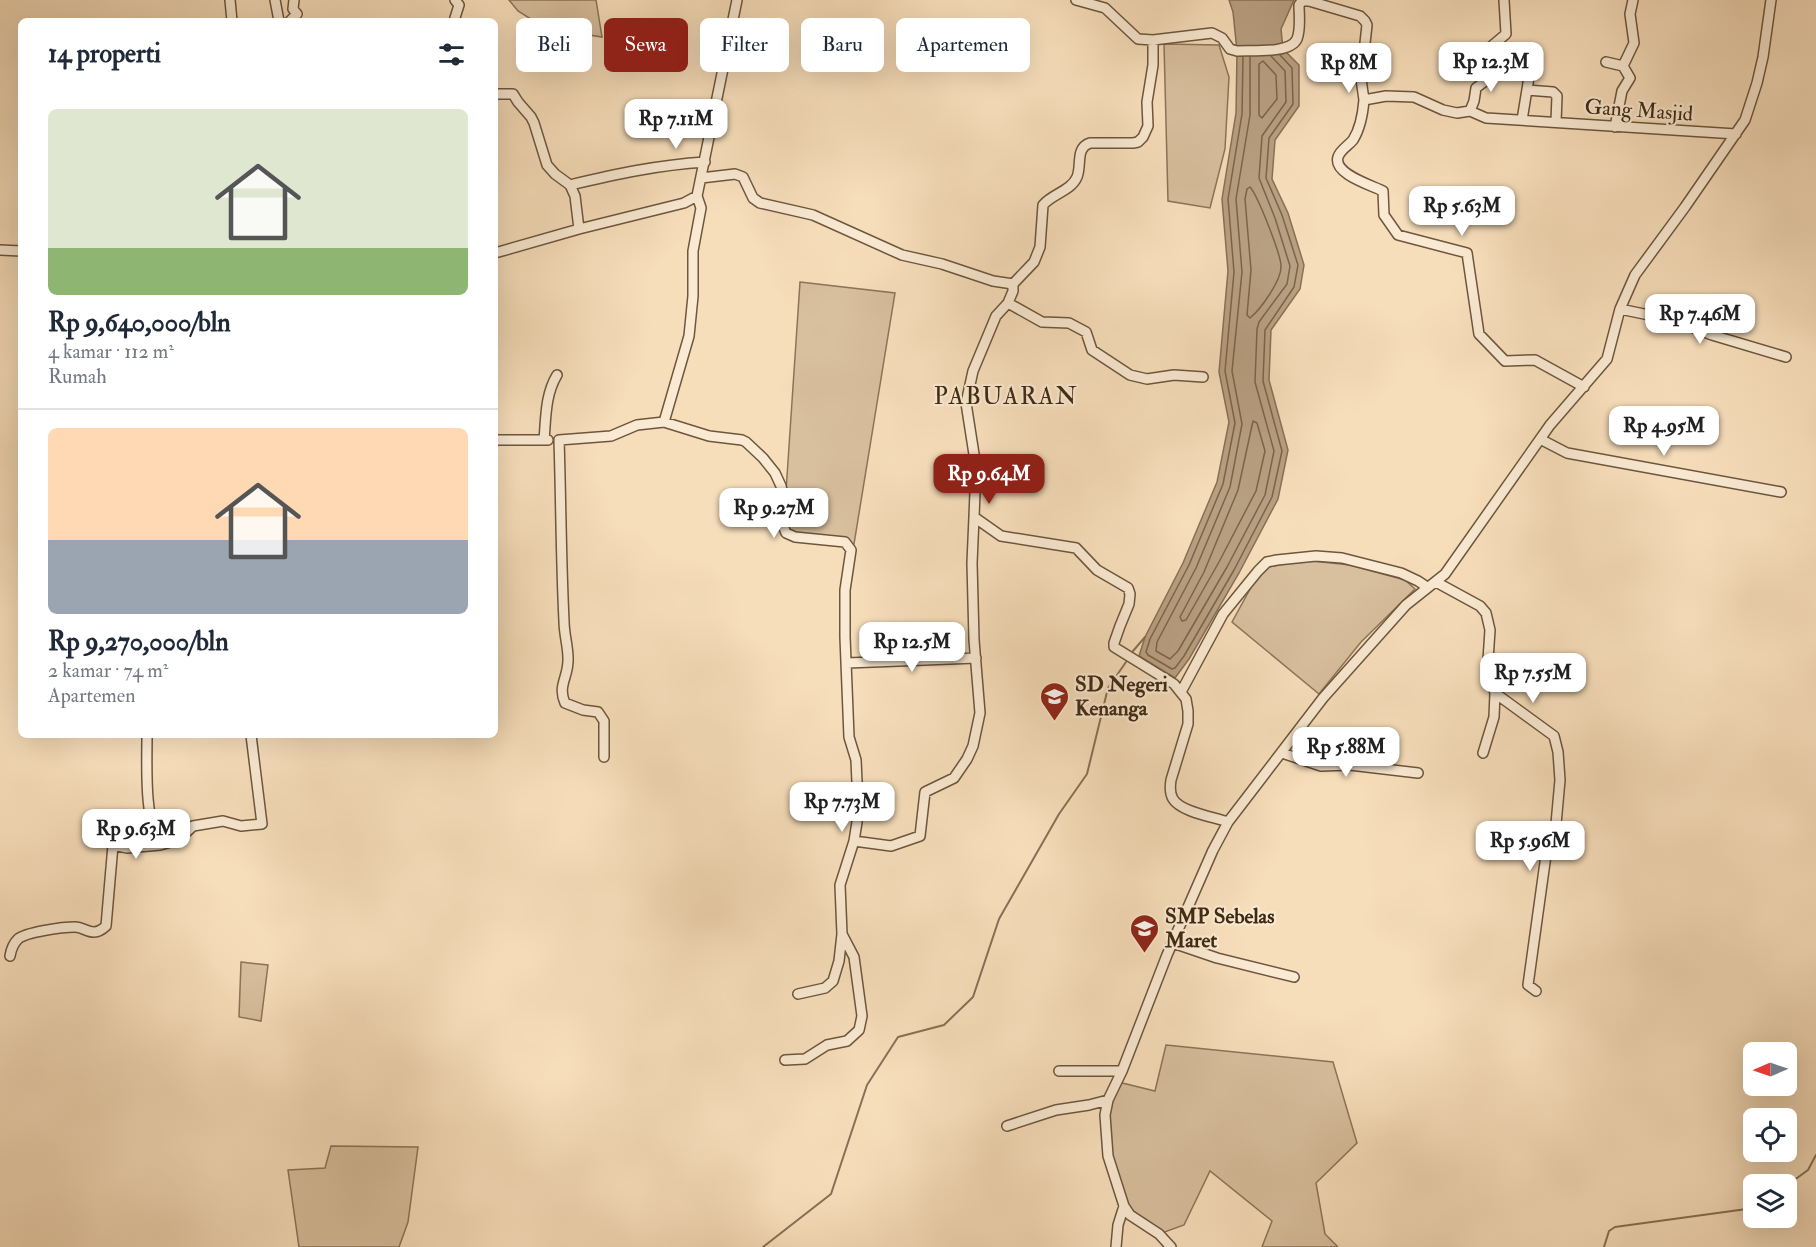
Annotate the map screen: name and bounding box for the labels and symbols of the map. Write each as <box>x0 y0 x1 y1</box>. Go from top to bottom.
pin: Rp 12.3M <box>1429 42 1553 93</box>
pin: Rp 8M <box>1307 43 1391 94</box>
street label: Gang Masjid <box>1584 93 1695 128</box>
pin: Rp 7.11M <box>614 99 738 150</box>
pin: Rp 5.63M <box>1400 186 1524 237</box>
pin: Rp 7.46M <box>1638 294 1762 345</box>
district label: PABUARAN <box>934 381 1078 412</box>
pin: Rp 4.95M <box>1602 406 1726 457</box>
pin: Rp 9.64M <box>927 454 1051 505</box>
pin: Rp 9.27M <box>712 488 836 539</box>
pin: Rp 12.5M <box>850 622 974 673</box>
pin: Rp 7.55M <box>1471 653 1595 704</box>
place label: SD Negeri Kenanga <box>1075 671 1168 722</box>
school or university icon: SD Negeri Kenanga <box>1038 680 1070 722</box>
pin: Rp 5.88M <box>1284 727 1408 778</box>
pin: Rp 7.73M <box>780 782 904 833</box>
pin: Rp 9.63M <box>74 809 198 860</box>
pin: Rp 5.96M <box>1468 821 1592 872</box>
place label: SMP Sebelas Maret <box>1164 903 1274 954</box>
school or university icon: SMP Sebelas Maret <box>1128 912 1160 954</box>
north arrow <box>1743 1042 1797 1096</box>

